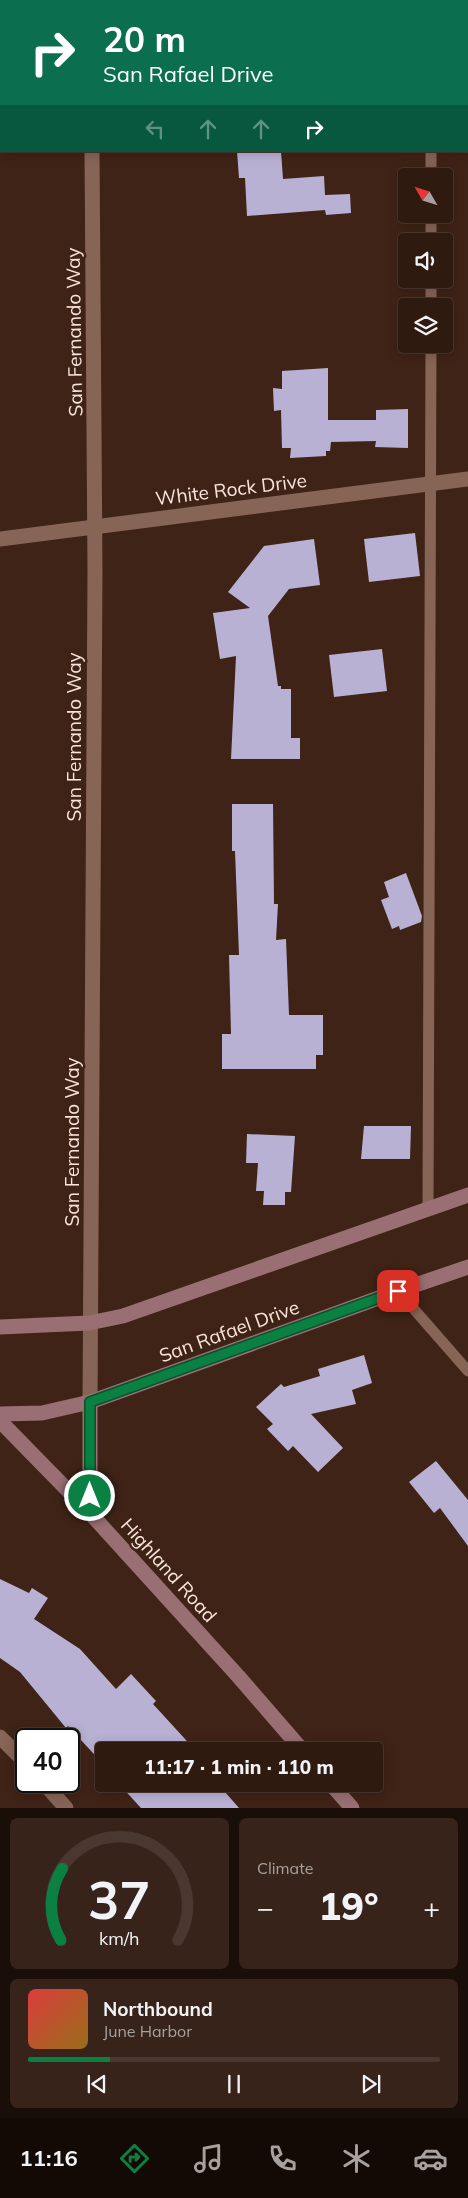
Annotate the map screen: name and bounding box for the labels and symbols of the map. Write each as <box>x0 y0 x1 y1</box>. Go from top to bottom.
north arrow <box>398 168 452 222</box>
street label: San Fernando Way <box>61 247 87 417</box>
street label: White Rock Drive <box>154 468 308 510</box>
street label: San Fernando Way <box>62 652 86 822</box>
street label: San Fernando Way <box>60 1057 84 1227</box>
pin <box>377 1270 419 1312</box>
street label: San Rafael Drive <box>156 1295 302 1367</box>
position arrow <box>63 1469 115 1521</box>
street label: Highland Road <box>116 1513 222 1627</box>
speed limit sign: 40 <box>15 1728 80 1793</box>

